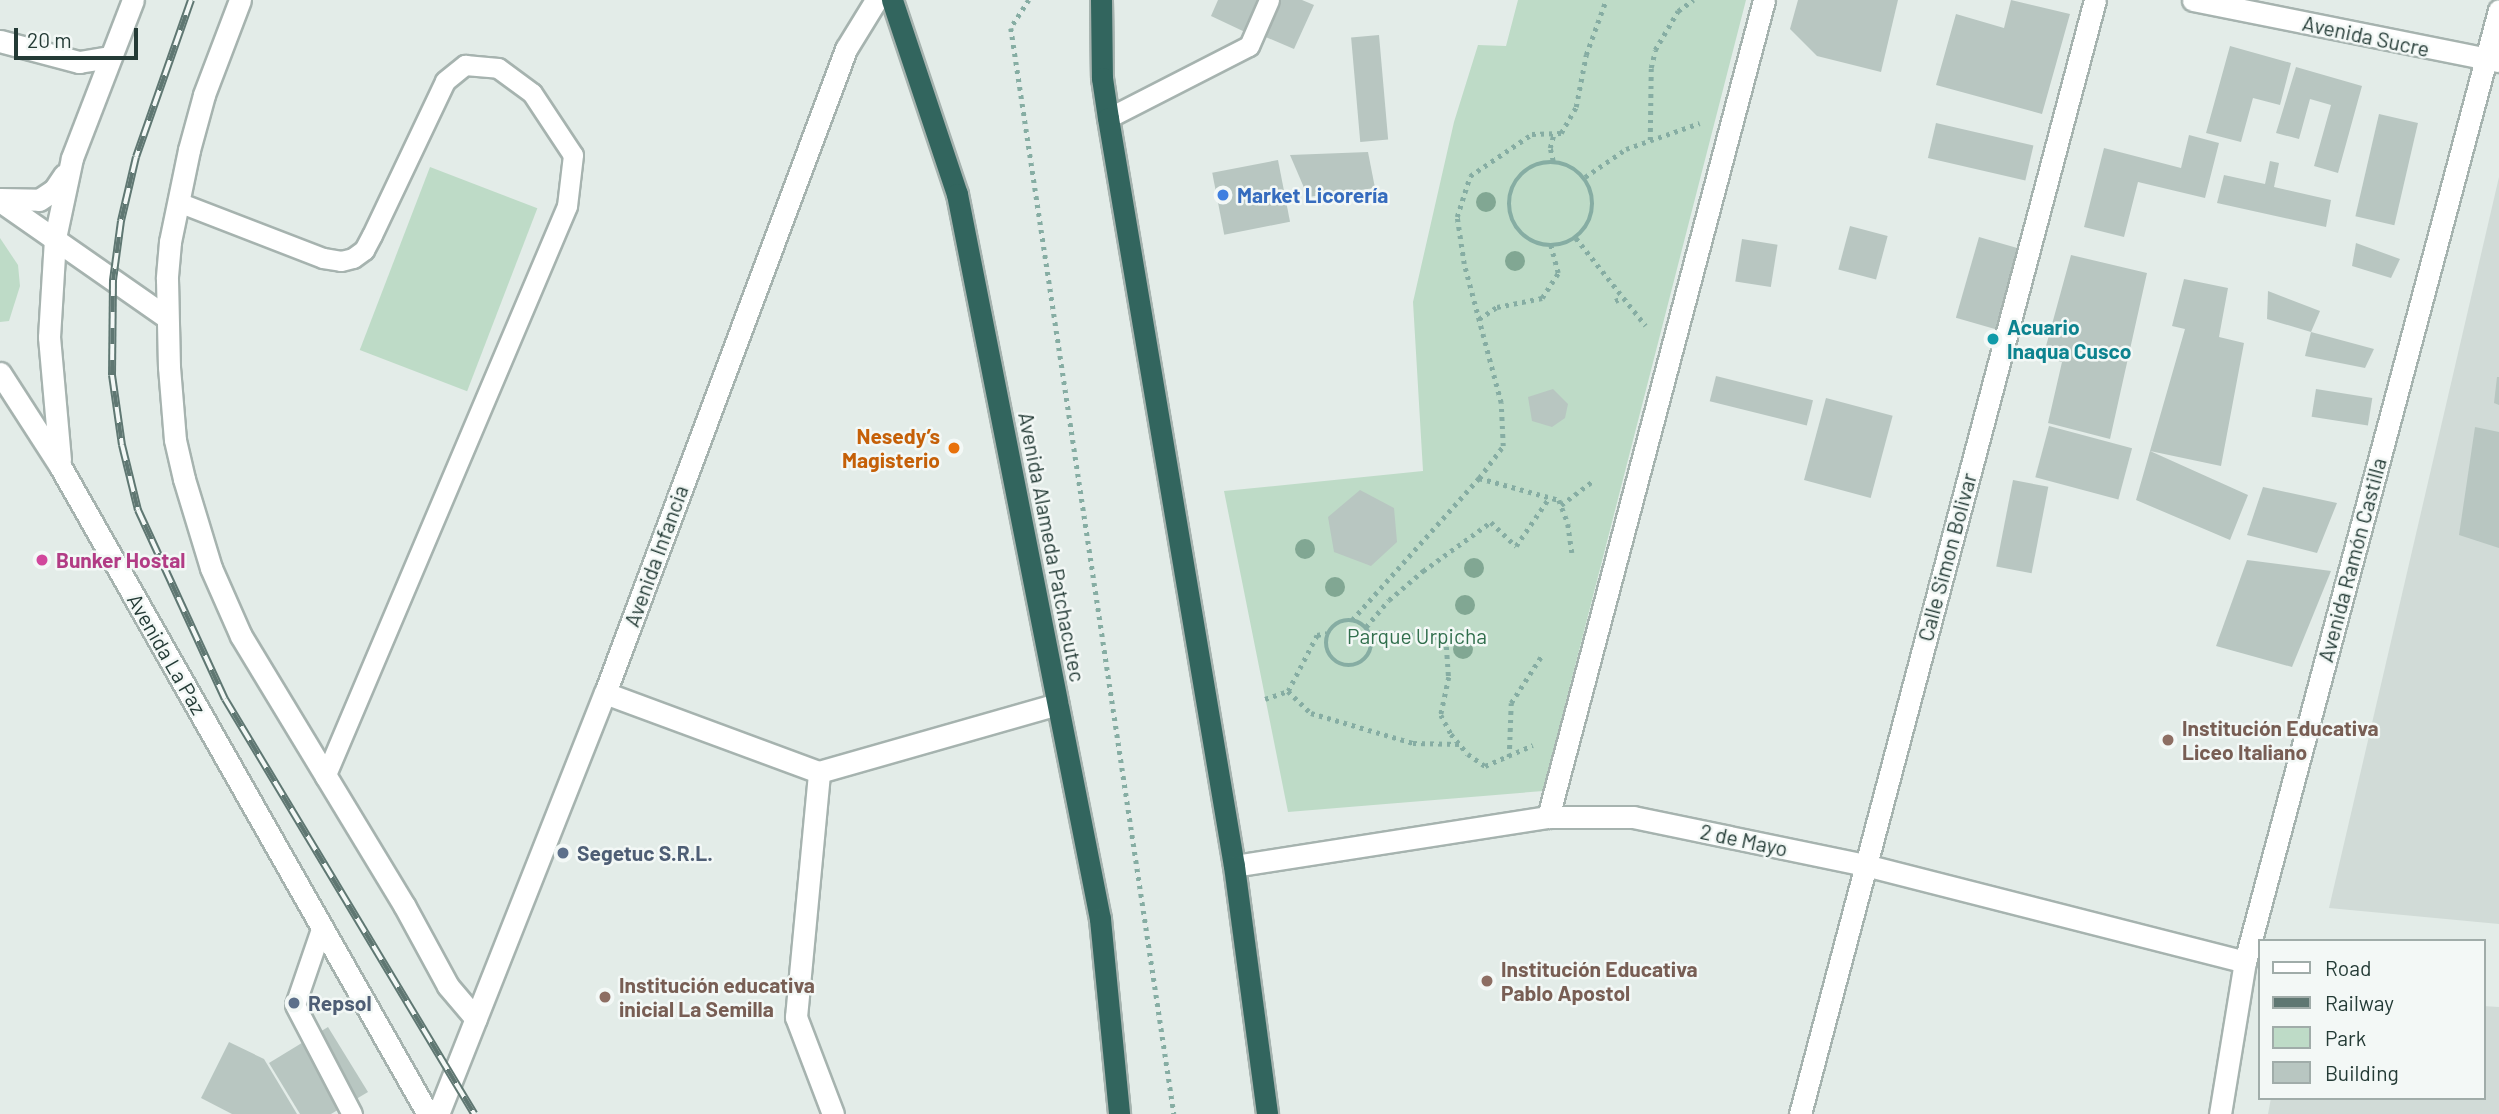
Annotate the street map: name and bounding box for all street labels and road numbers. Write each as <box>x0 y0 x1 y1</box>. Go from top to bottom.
street label: Avenida Sucre <box>2300 10 2432 62</box>
street label: Avenida Alameda Patchacutec <box>1013 410 1091 684</box>
street label: Avenida Ramón Castilla <box>2313 455 2391 665</box>
street label: Calle Simon Bolivar <box>1912 470 1982 644</box>
street label: Avenida Infancia <box>619 482 693 630</box>
street label: Avenida La Paz <box>122 589 212 719</box>
street label: 2 de Mayo <box>1698 818 1790 862</box>

